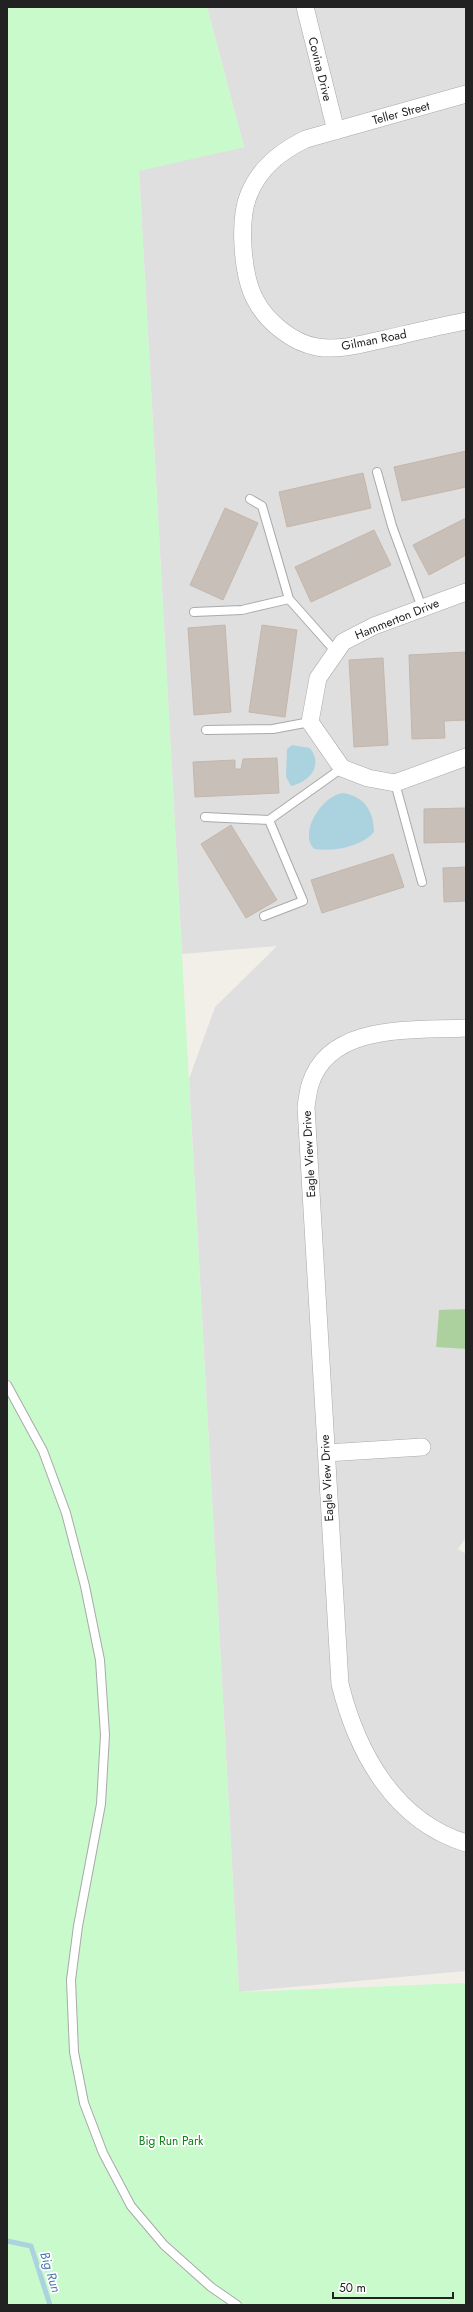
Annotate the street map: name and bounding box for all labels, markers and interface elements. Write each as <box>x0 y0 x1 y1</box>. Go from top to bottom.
street label: Covina Drive <box>303 35 337 103</box>
street label: Teller Street <box>370 97 432 129</box>
street label: Gilman Road <box>340 325 408 355</box>
street label: Hammerton Drive <box>352 594 442 644</box>
street label: Eagle View Drive <box>298 1110 320 1198</box>
street label: Eagle View Drive <box>316 1434 338 1522</box>
park label: Big Run Park <box>139 2132 204 2150</box>
water label: Big Run <box>35 2249 66 2295</box>
scale bar <box>333 2274 453 2300</box>
text: 50 m <box>339 2279 366 2297</box>

